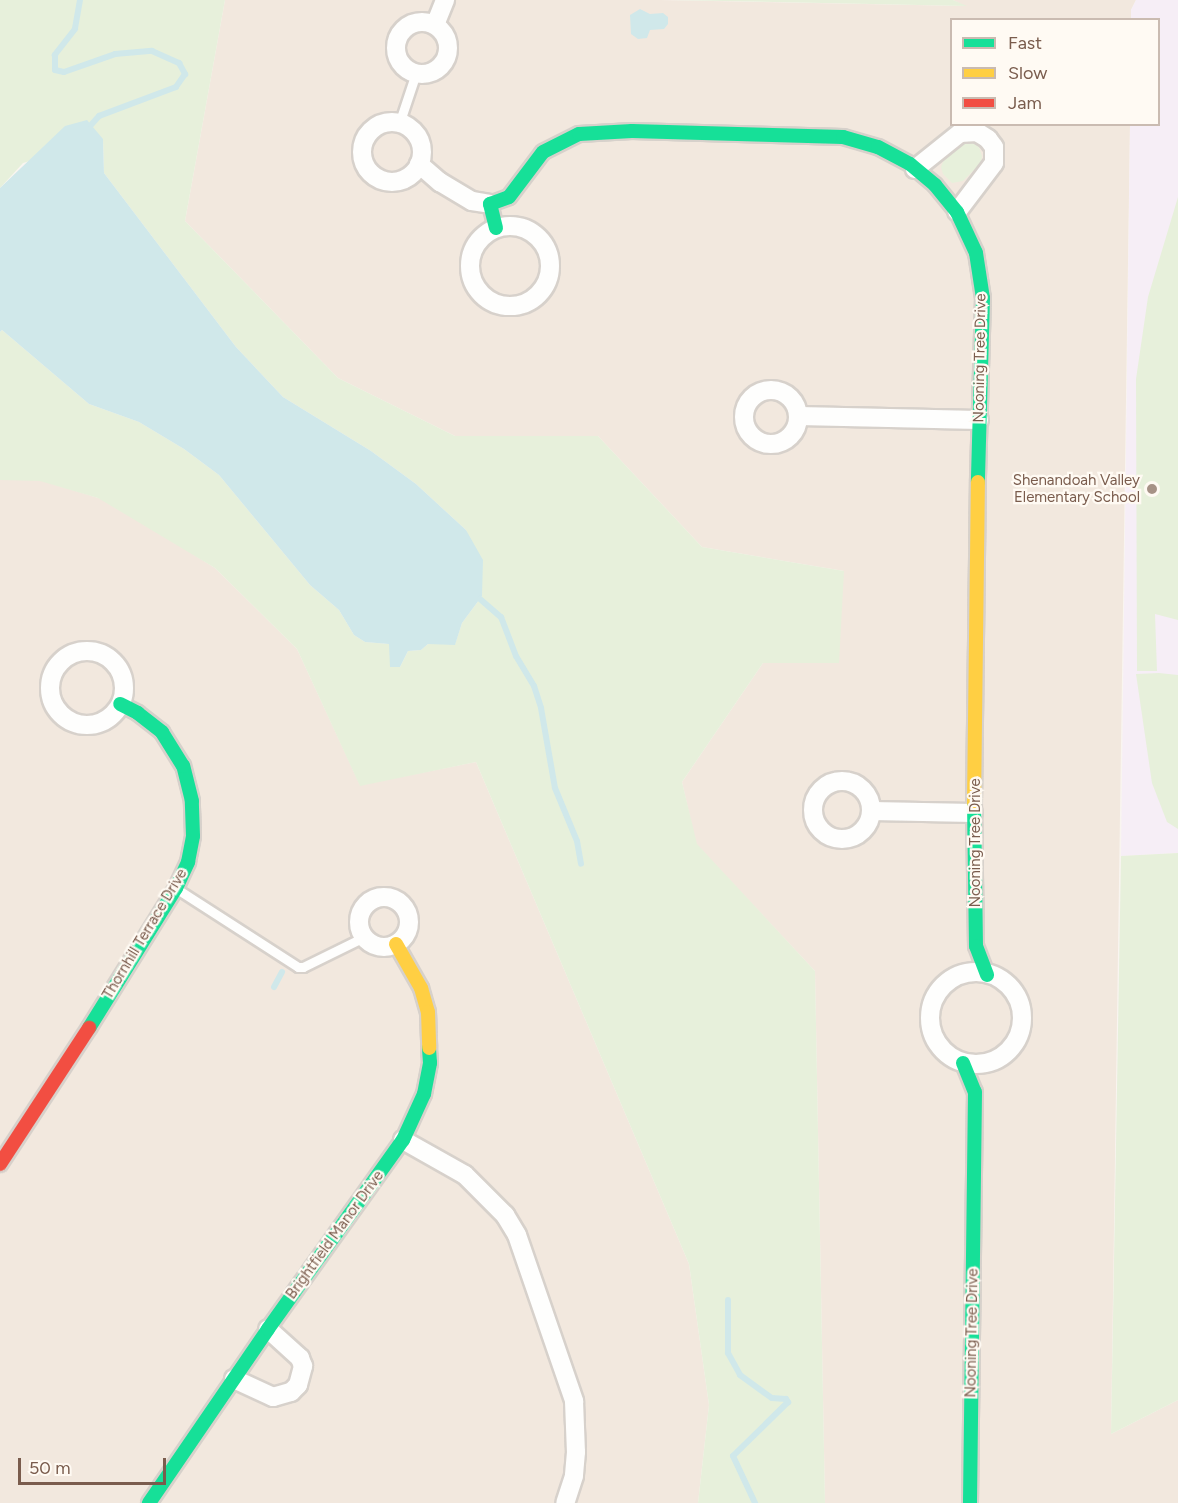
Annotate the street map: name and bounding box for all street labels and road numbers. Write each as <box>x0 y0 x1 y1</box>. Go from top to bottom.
street label: Nooning Tree Drive <box>970 293 990 423</box>
street label: Nooning Tree Drive <box>967 778 985 908</box>
street label: Thornhill Terrace Drive <box>99 866 191 1002</box>
street label: Brightfield Manor Drive <box>282 1167 388 1303</box>
street label: Nooning Tree Drive <box>962 1268 982 1398</box>

